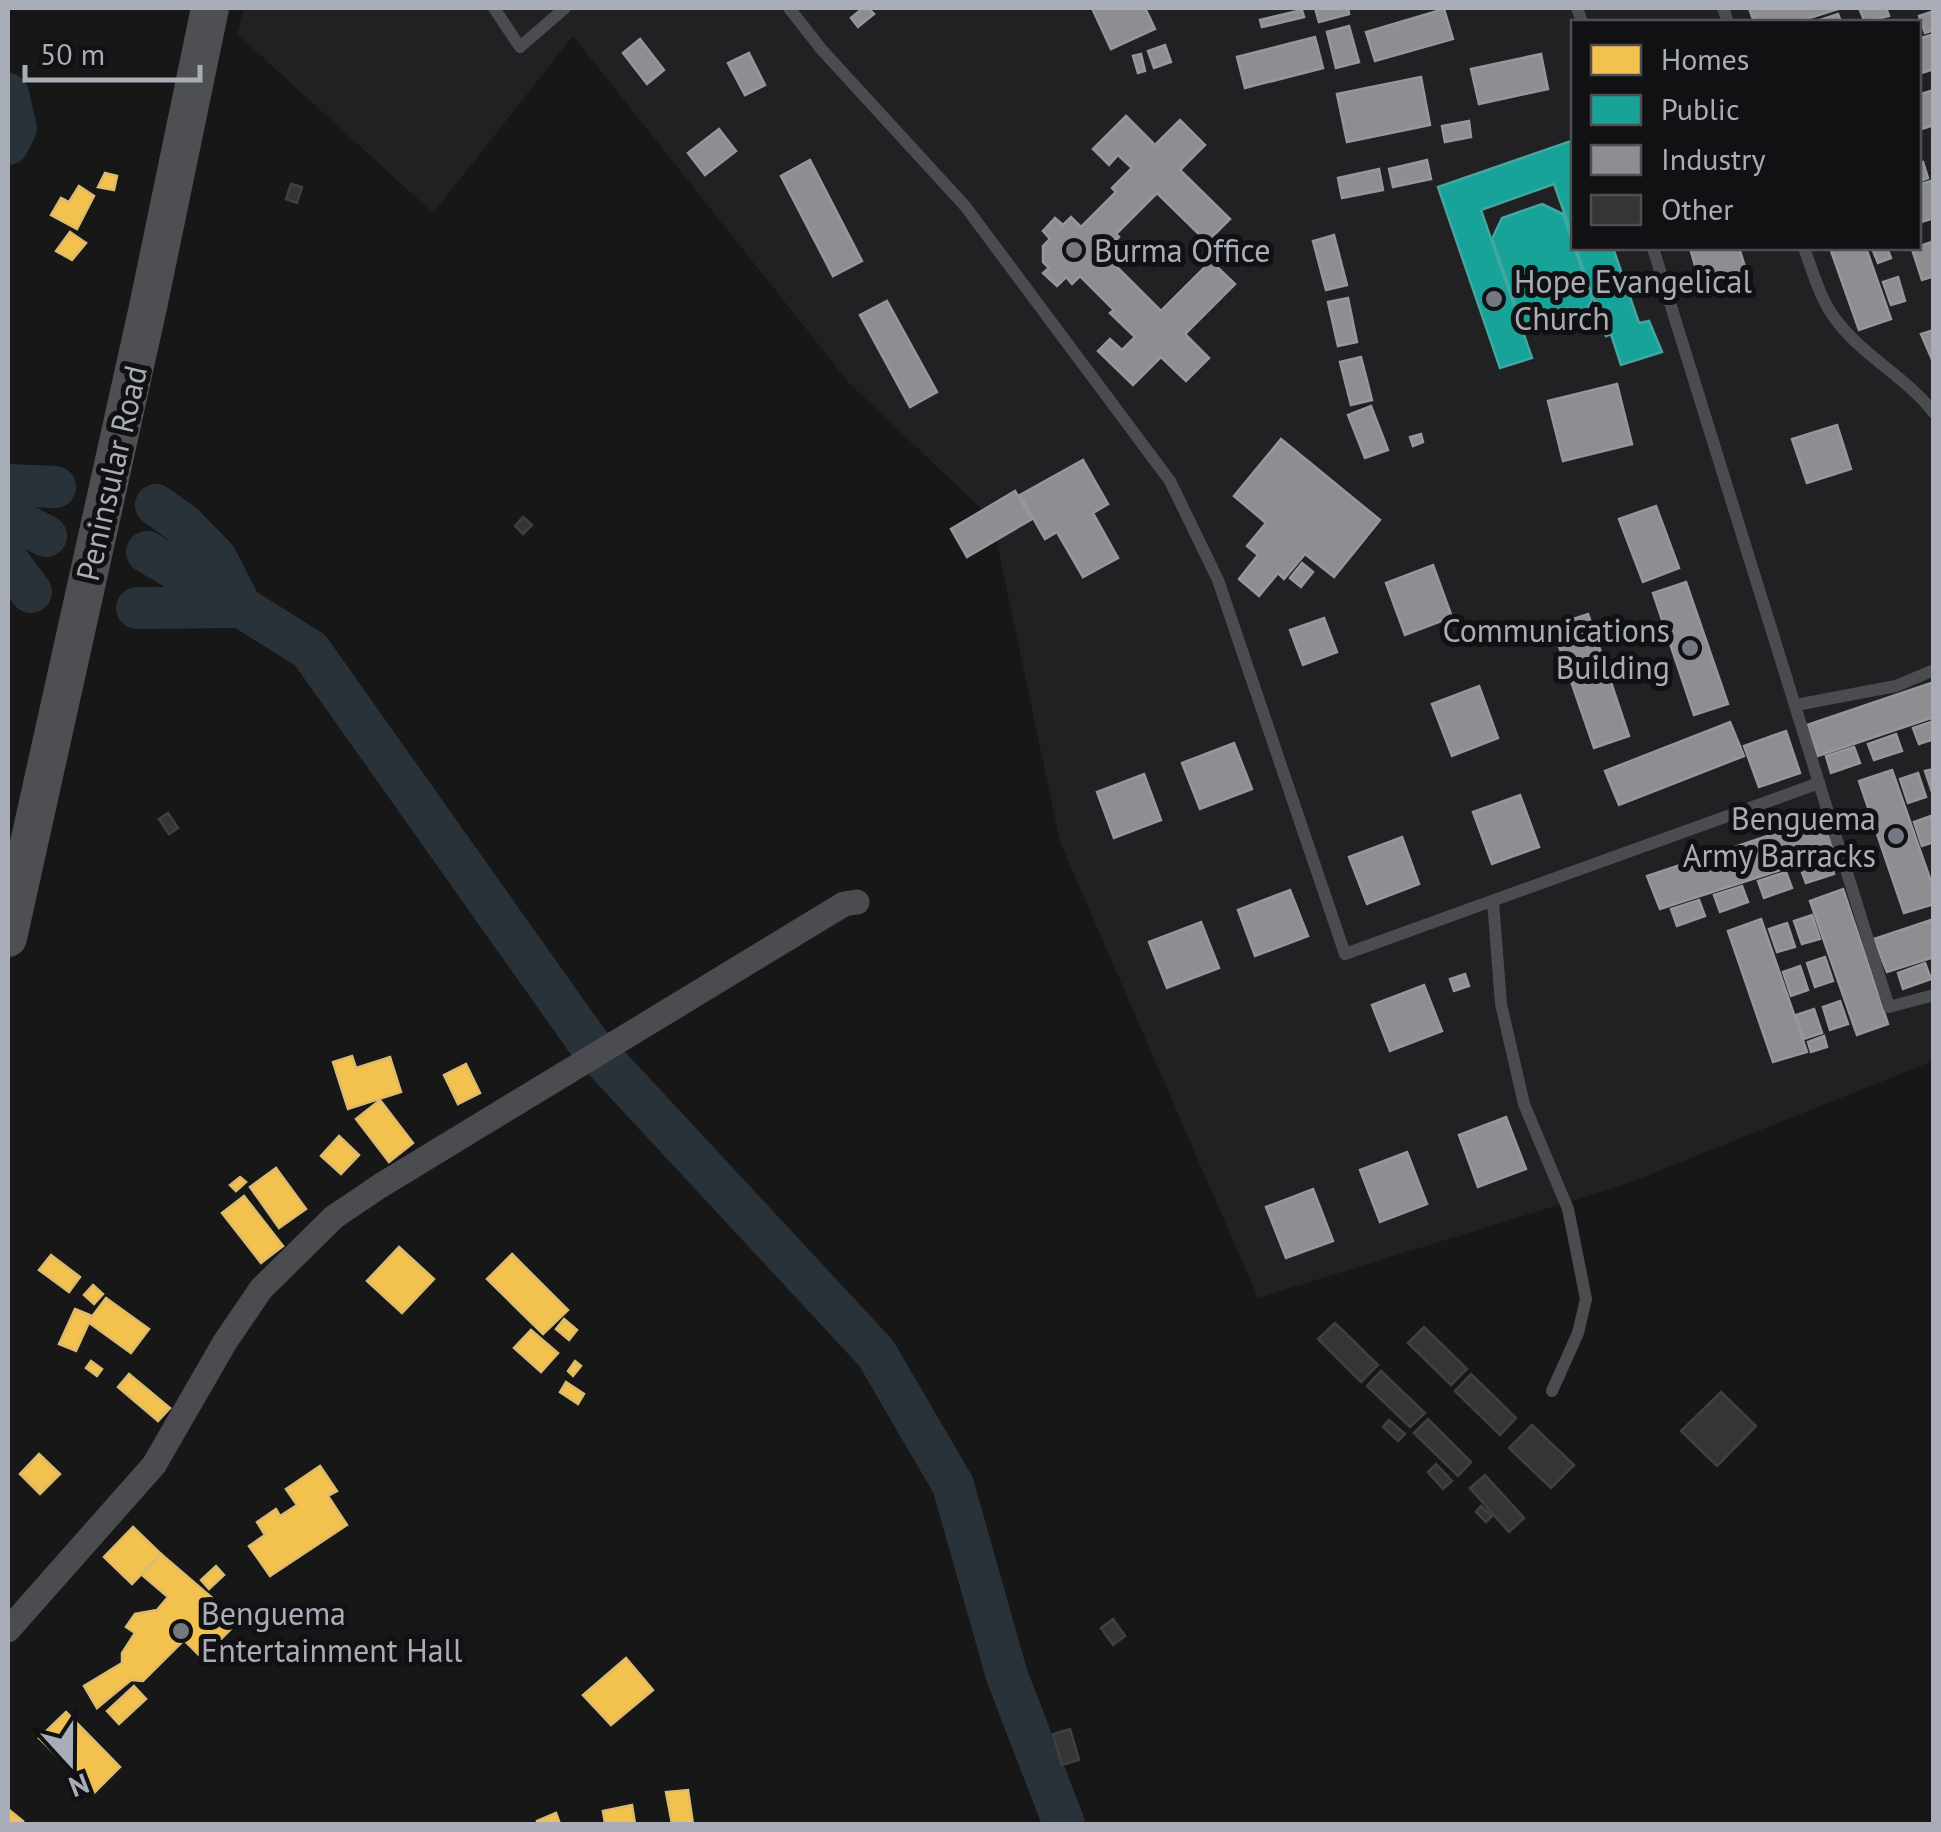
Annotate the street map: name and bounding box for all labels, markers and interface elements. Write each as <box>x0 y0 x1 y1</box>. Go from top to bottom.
scale bar <box>25 20 200 82</box>
legend <box>1571 20 1921 250</box>
text: 50 m <box>40 34 105 73</box>
text: Homes <box>1661 39 1749 78</box>
text: Public <box>1661 89 1739 128</box>
text: Industry <box>1661 139 1765 178</box>
text: Other <box>1661 189 1734 228</box>
place label: Burma Office <box>1094 229 1271 271</box>
marker: Burma Office <box>1063 239 1085 261</box>
place label: Hope Evangelical Church <box>1514 260 1752 339</box>
marker: Hope Evangelical Church <box>1483 288 1505 310</box>
street label: Peninsular Road <box>66 361 156 585</box>
place label: Communications Building <box>1443 609 1670 688</box>
marker: Communications Building <box>1679 637 1701 659</box>
place label: Benguema Army Barracks <box>1683 797 1876 876</box>
marker: Benguema Army Barracks <box>1885 825 1907 847</box>
place label: Benguema Entertainment Hall <box>201 1592 463 1671</box>
marker: Benguema Entertainment Hall <box>170 1620 192 1642</box>
north arrow <box>20 1712 120 1812</box>
text: N <box>64 1765 94 1806</box>

